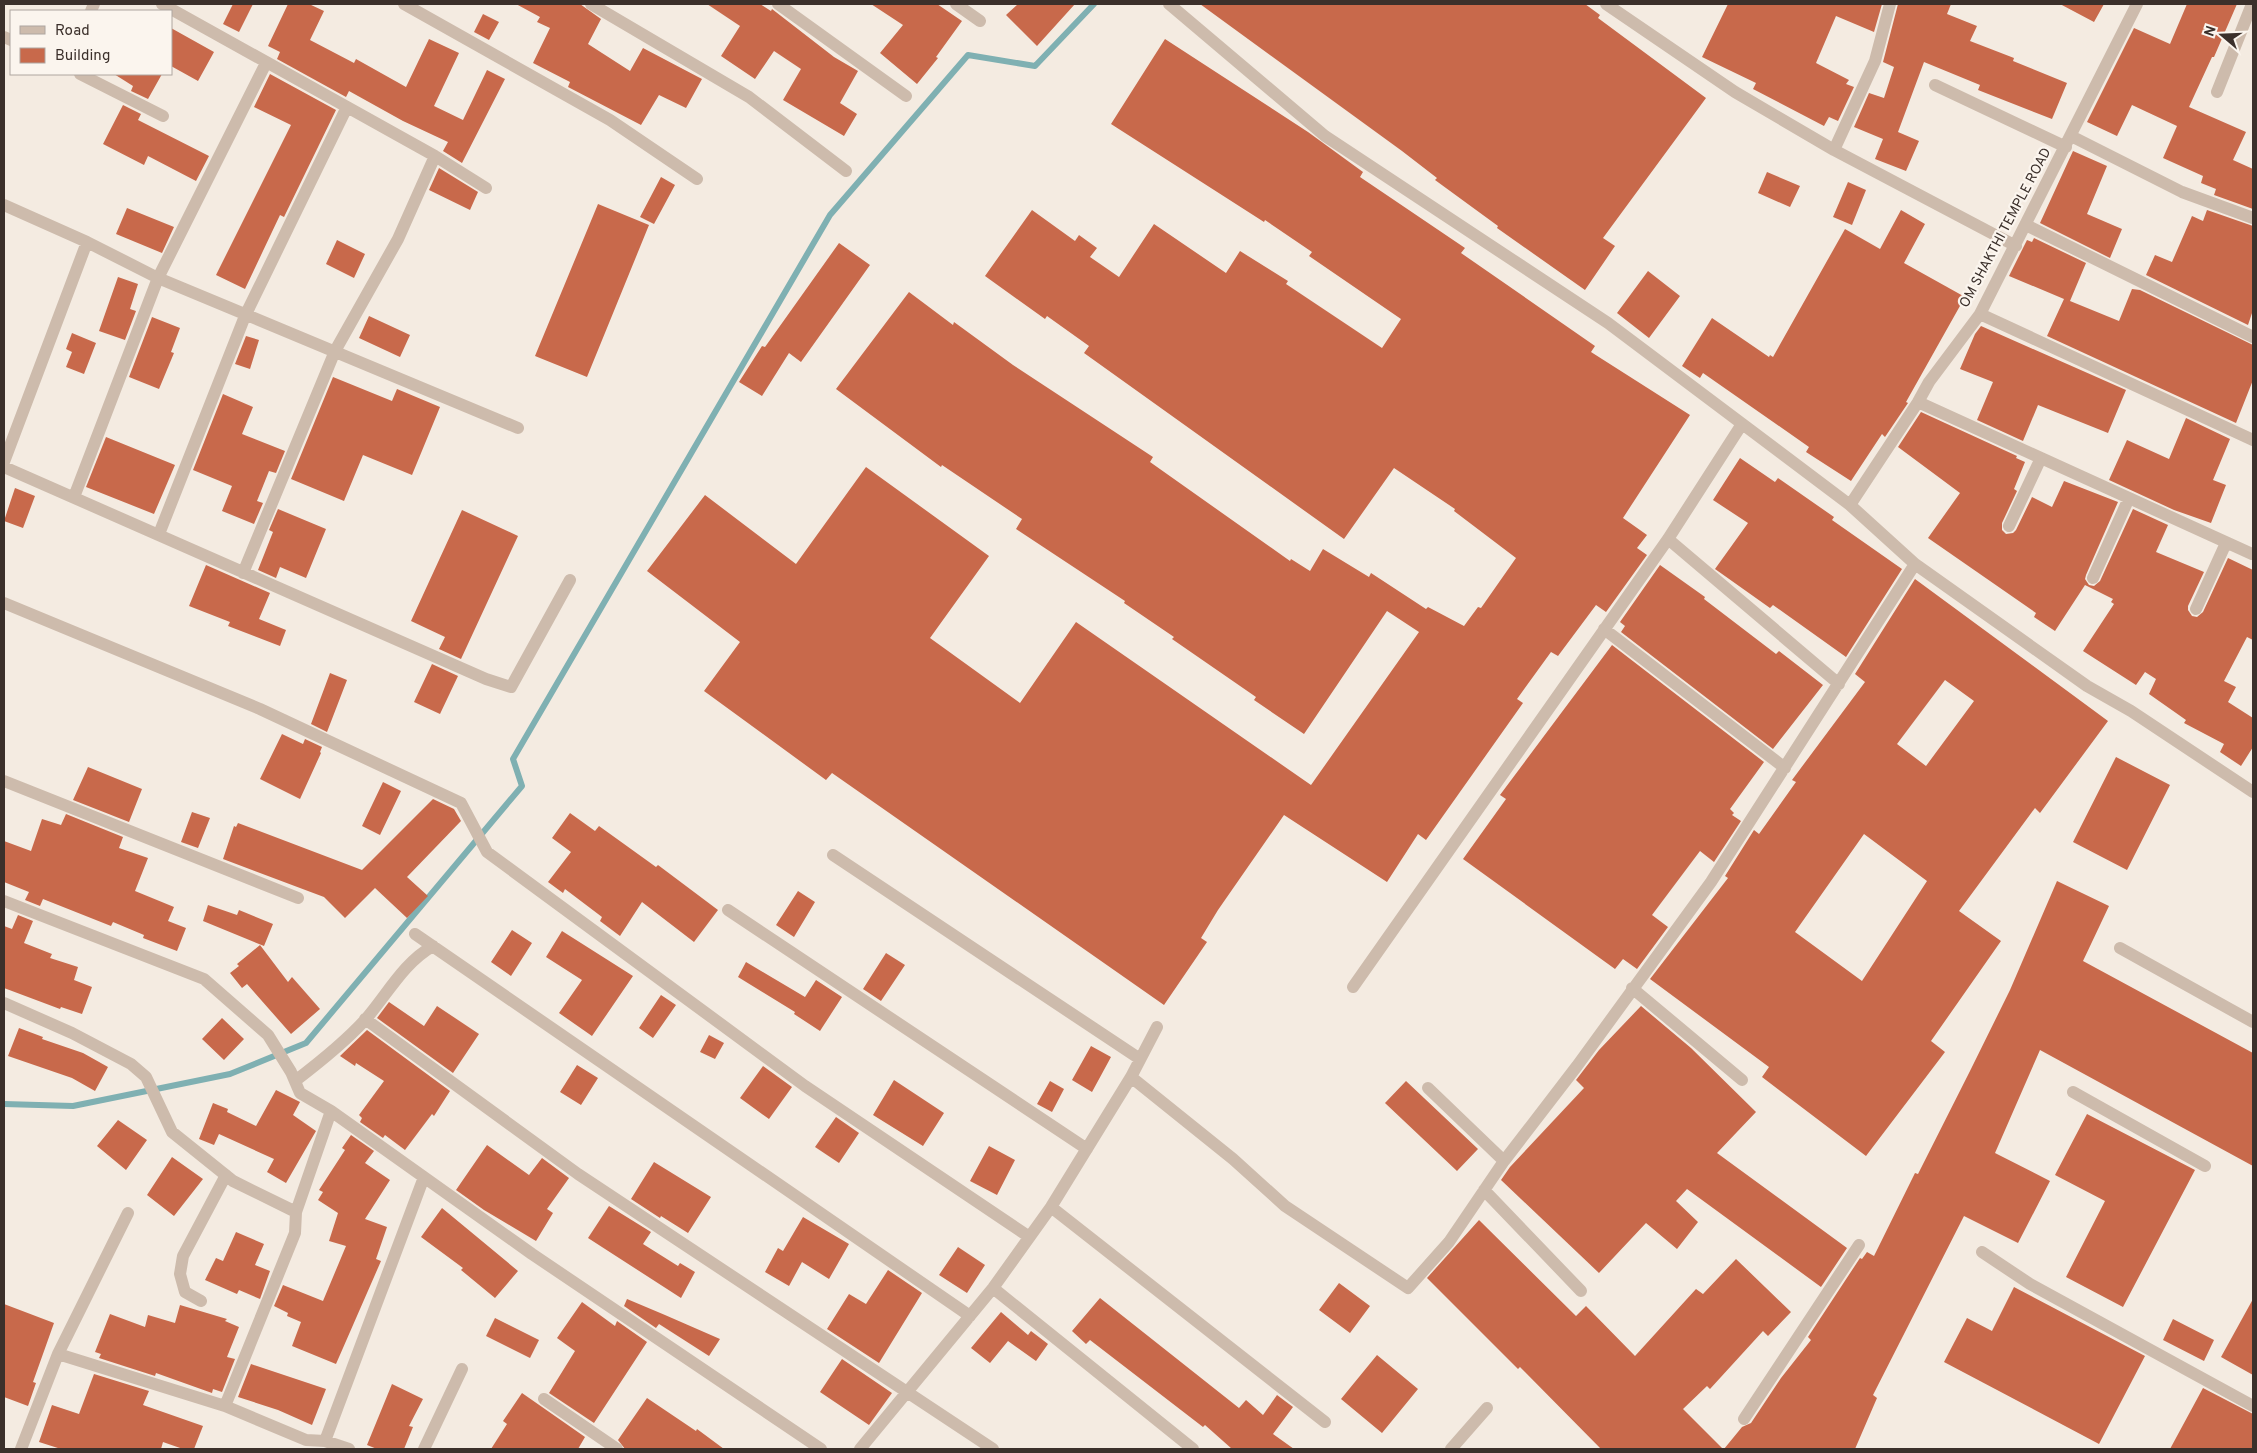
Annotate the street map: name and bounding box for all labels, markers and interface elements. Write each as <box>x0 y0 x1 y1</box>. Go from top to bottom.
legend <box>10 10 172 75</box>
north arrow <box>2197 10 2247 60</box>
text: Road <box>55 22 90 41</box>
text: N <box>2201 24 2221 39</box>
text: Building <box>55 47 110 66</box>
street label: OM SHAKTHI TEMPLE ROAD <box>1957 145 2055 311</box>

